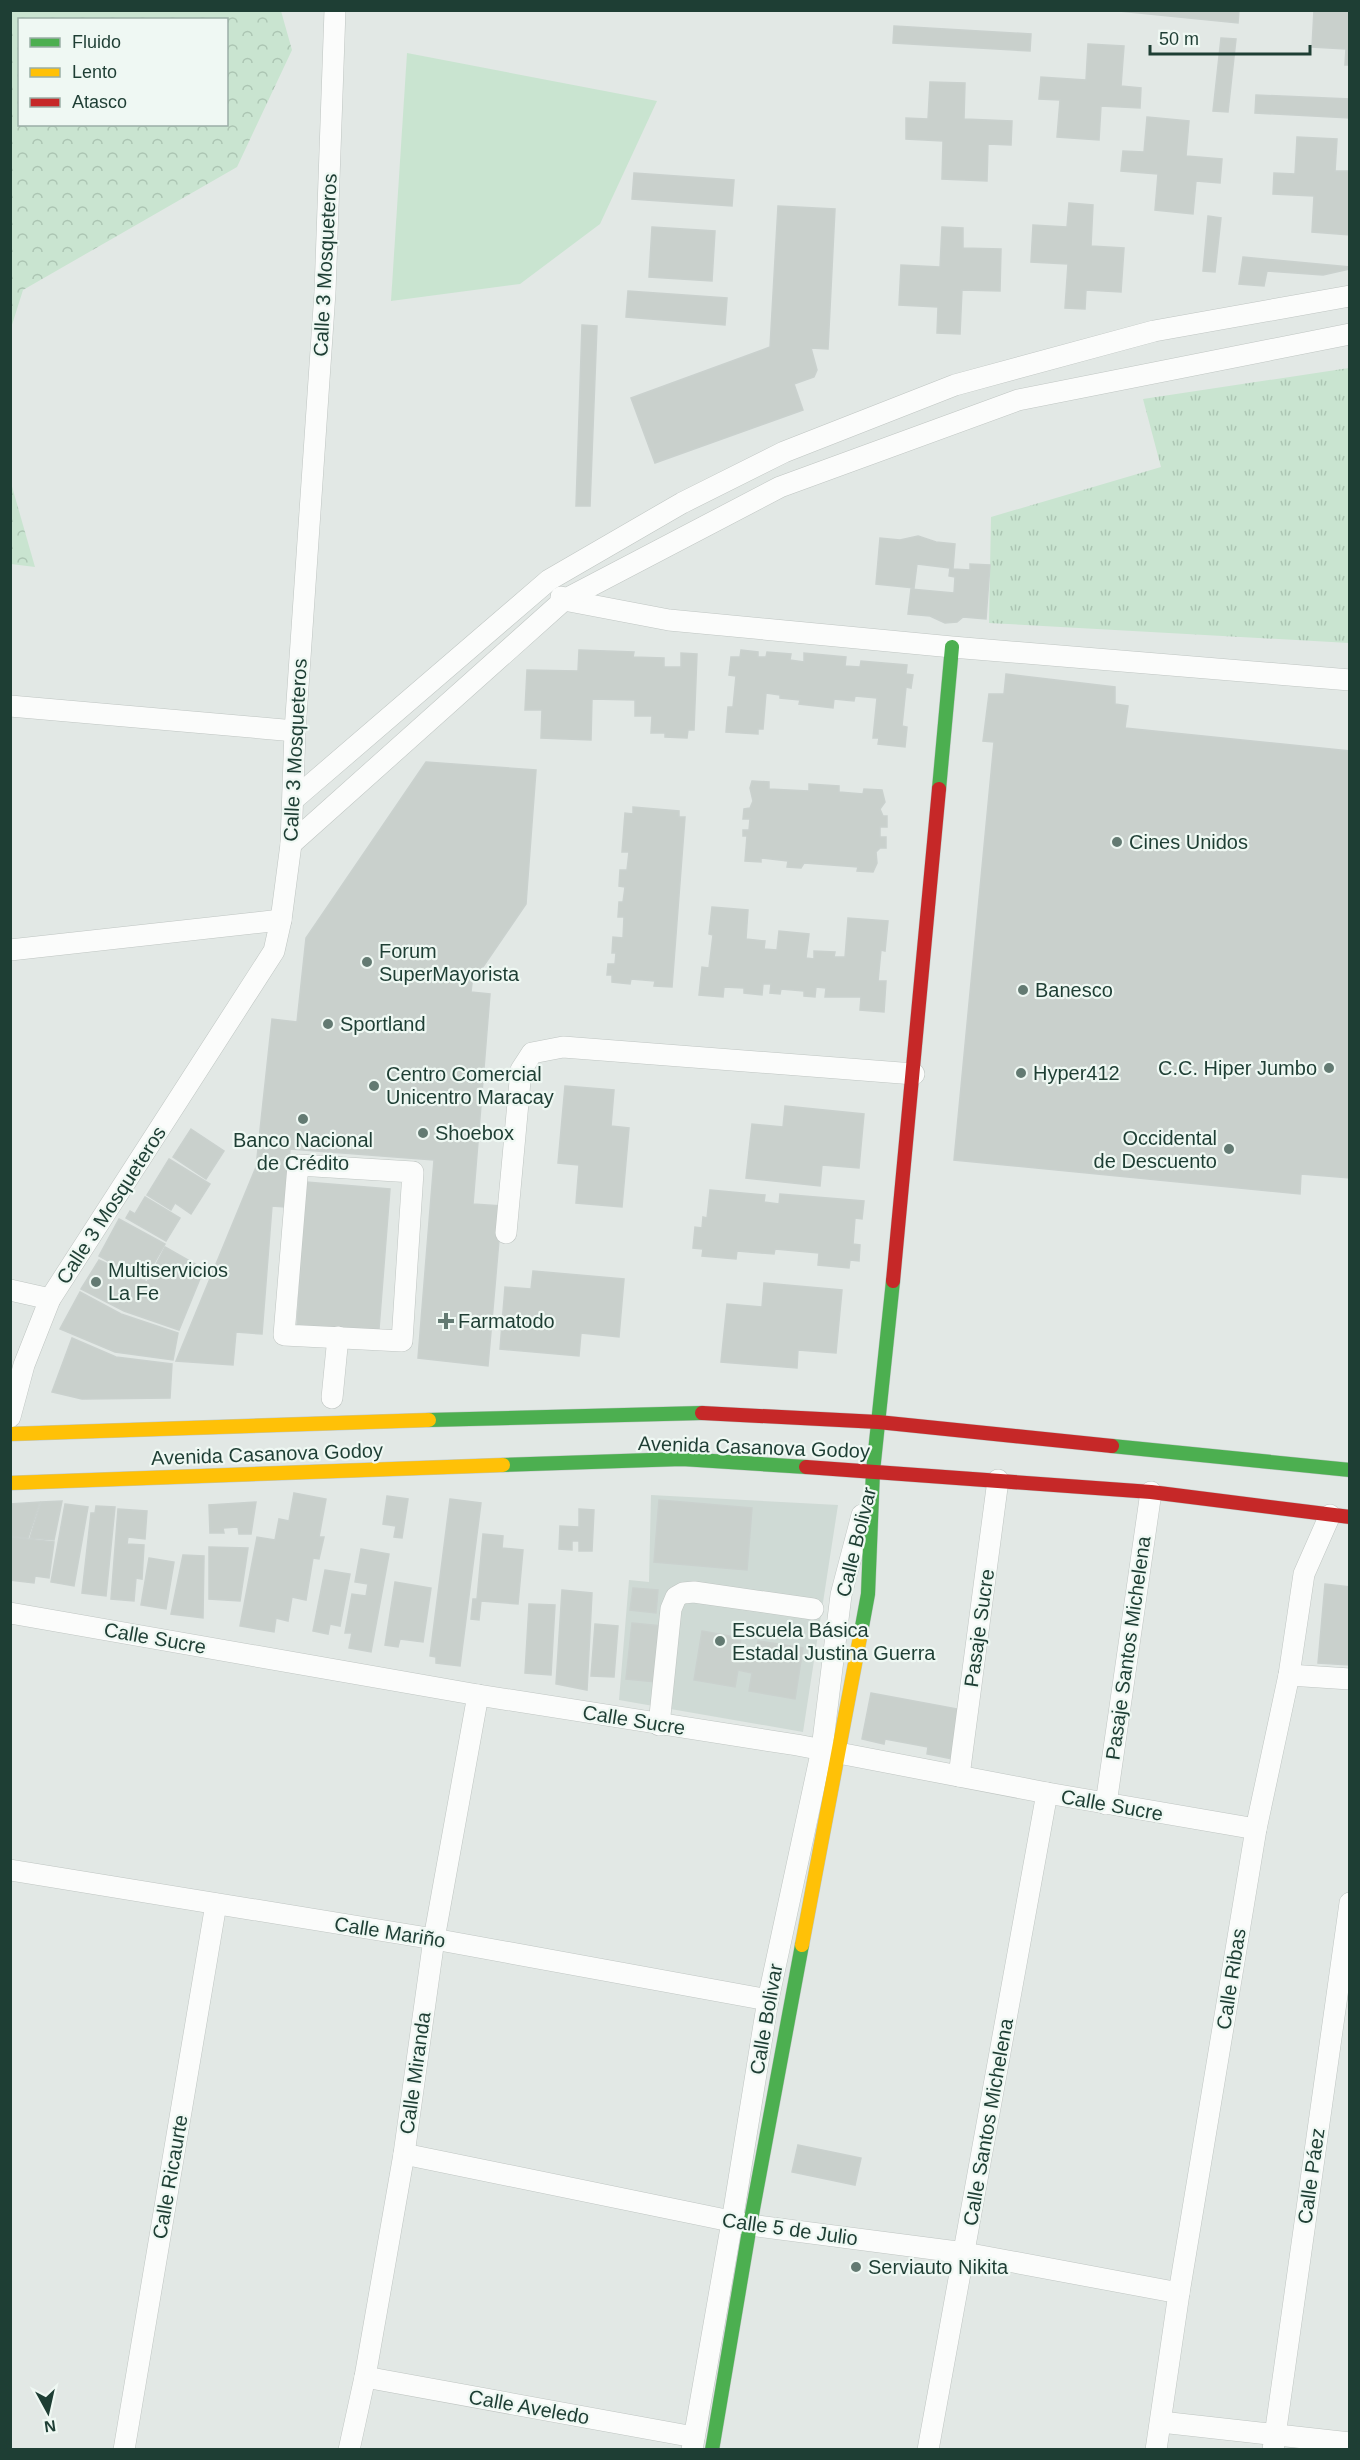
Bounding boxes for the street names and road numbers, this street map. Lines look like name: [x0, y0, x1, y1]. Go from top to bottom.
street label: Calle 3 Mosqueteros: [309, 173, 341, 357]
street label: Calle 3 Mosqueteros: [279, 658, 311, 842]
street label: Calle 3 Mosqueteros: [52, 1122, 170, 1288]
street label: Avenida Casanova Godoy: [638, 1432, 870, 1462]
street label: Avenida Casanova Godoy: [151, 1439, 383, 1469]
street label: Calle Bolivar: [832, 1485, 880, 1599]
street label: Pasaje Santos Michelena: [1101, 1534, 1155, 1761]
street label: Pasaje Sucre: [960, 1568, 998, 1688]
street label: Calle Sucre: [102, 1618, 208, 1658]
street label: Calle Sucre: [581, 1701, 687, 1739]
street label: Calle Sucre: [1059, 1785, 1165, 1825]
street label: Calle Mariño: [333, 1912, 447, 1952]
street label: Calle Ribas: [1212, 1927, 1250, 2031]
street label: Calle Bolivar: [745, 1961, 787, 2076]
street label: Calle Miranda: [396, 2010, 435, 2136]
street label: Calle Santos Michelena: [959, 2016, 1017, 2227]
street label: Calle Ricaurte: [148, 2113, 192, 2241]
street label: Calle Páez: [1293, 2127, 1329, 2225]
street label: Calle 5 de Julio: [721, 2209, 859, 2249]
street label: Calle Aveledo: [467, 2386, 591, 2428]

